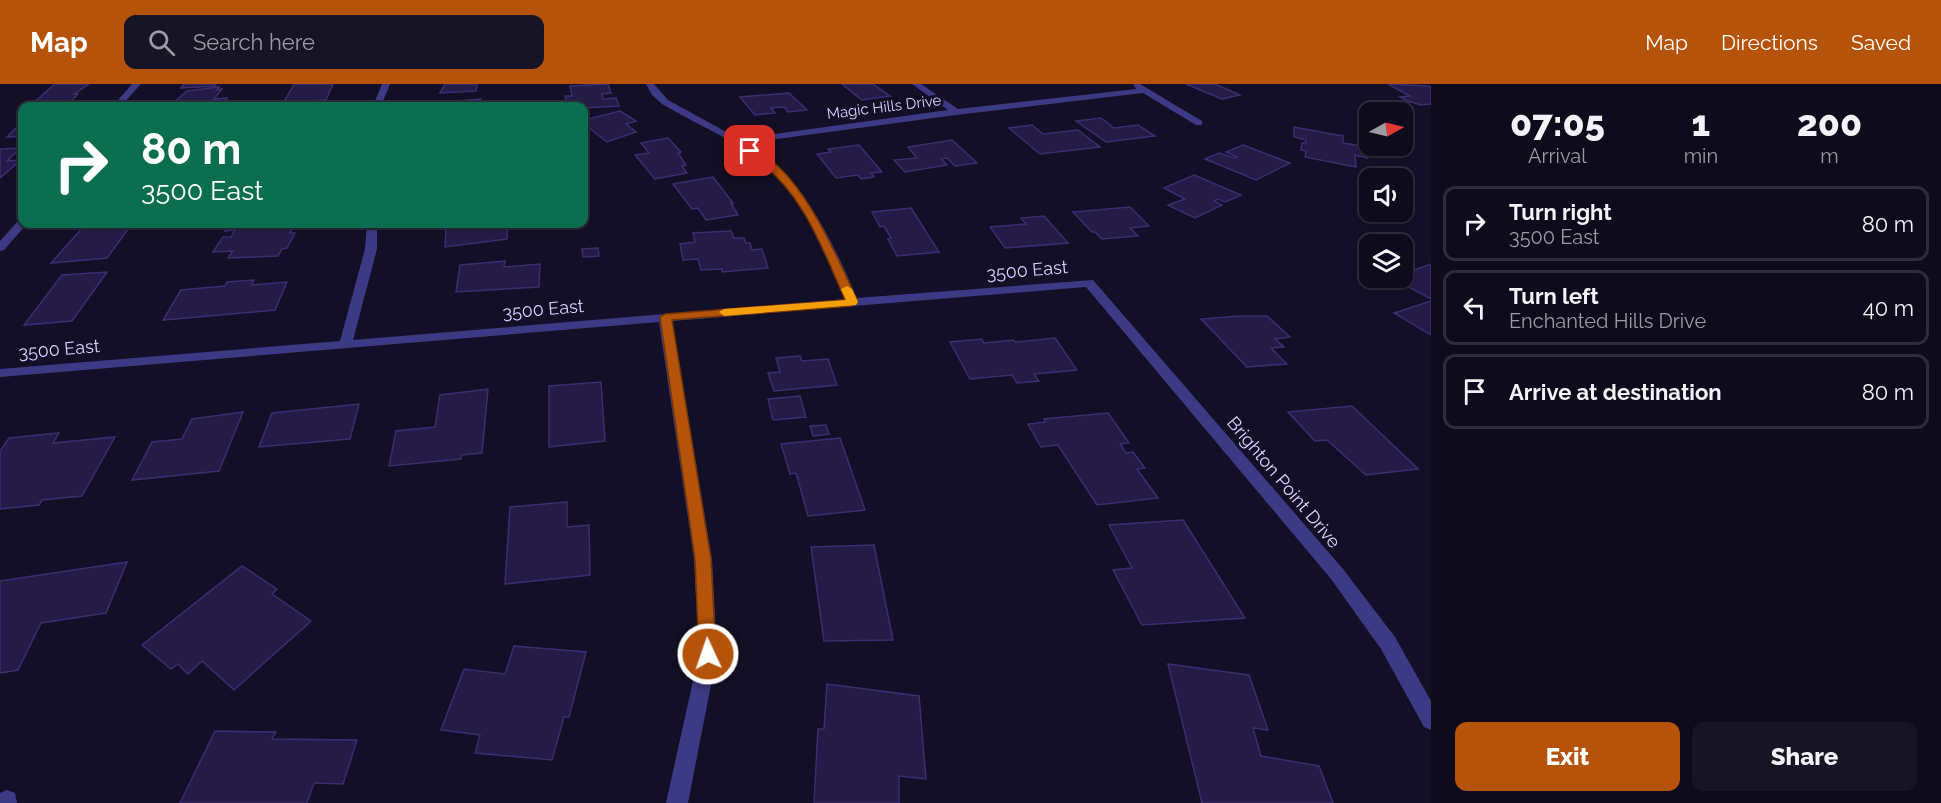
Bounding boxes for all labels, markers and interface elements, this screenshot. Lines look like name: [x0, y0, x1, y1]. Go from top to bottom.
search box: [124, 15, 544, 69]
text: Map: [30, 26, 88, 59]
icon: search: [145, 26, 178, 59]
text: Search here: [193, 29, 315, 55]
text: Map: [1645, 30, 1688, 55]
text: Directions: [1721, 30, 1818, 55]
text: Saved: [1851, 30, 1911, 55]
street label: Magic Hills Drive: [826, 91, 942, 123]
north arrow: [1359, 102, 1413, 156]
map controls: [1359, 102, 1413, 288]
text: 07:05: [1510, 102, 1605, 144]
text: 1: [1692, 102, 1710, 144]
text: 200: [1797, 102, 1862, 144]
text: 80 m: [141, 125, 241, 174]
pin: [724, 125, 775, 176]
icon: right: [42, 126, 120, 204]
icon: arrive: [733, 134, 766, 167]
text: Arrival: [1528, 144, 1587, 168]
text: min: [1684, 144, 1718, 168]
text: m: [1820, 144, 1839, 168]
button: sound: [1359, 168, 1413, 222]
text: 3500 East: [141, 175, 263, 206]
text: Turn right: [1509, 199, 1612, 225]
icon: right: [1458, 207, 1491, 240]
text: 80 m: [1862, 211, 1914, 237]
text: 3500 East: [1509, 225, 1600, 249]
button: layers: [1359, 234, 1413, 288]
street label: 3500 East: [985, 256, 1069, 284]
text: Turn left: [1509, 283, 1599, 309]
icon: left: [1458, 291, 1491, 324]
street label: 3500 East: [501, 295, 585, 323]
text: 40 m: [1863, 295, 1914, 321]
text: Enchanted Hills Drive: [1509, 309, 1706, 333]
street label: 3500 East: [17, 335, 101, 363]
icon: arrive: [1458, 375, 1491, 408]
text: Arrive at destination: [1509, 379, 1722, 405]
text: 80 m: [1862, 379, 1914, 405]
street label: Brighton Point Drive: [1223, 412, 1345, 552]
position arrow: [676, 622, 740, 686]
button: Exit: [1455, 722, 1680, 791]
button: Share: [1692, 722, 1917, 791]

